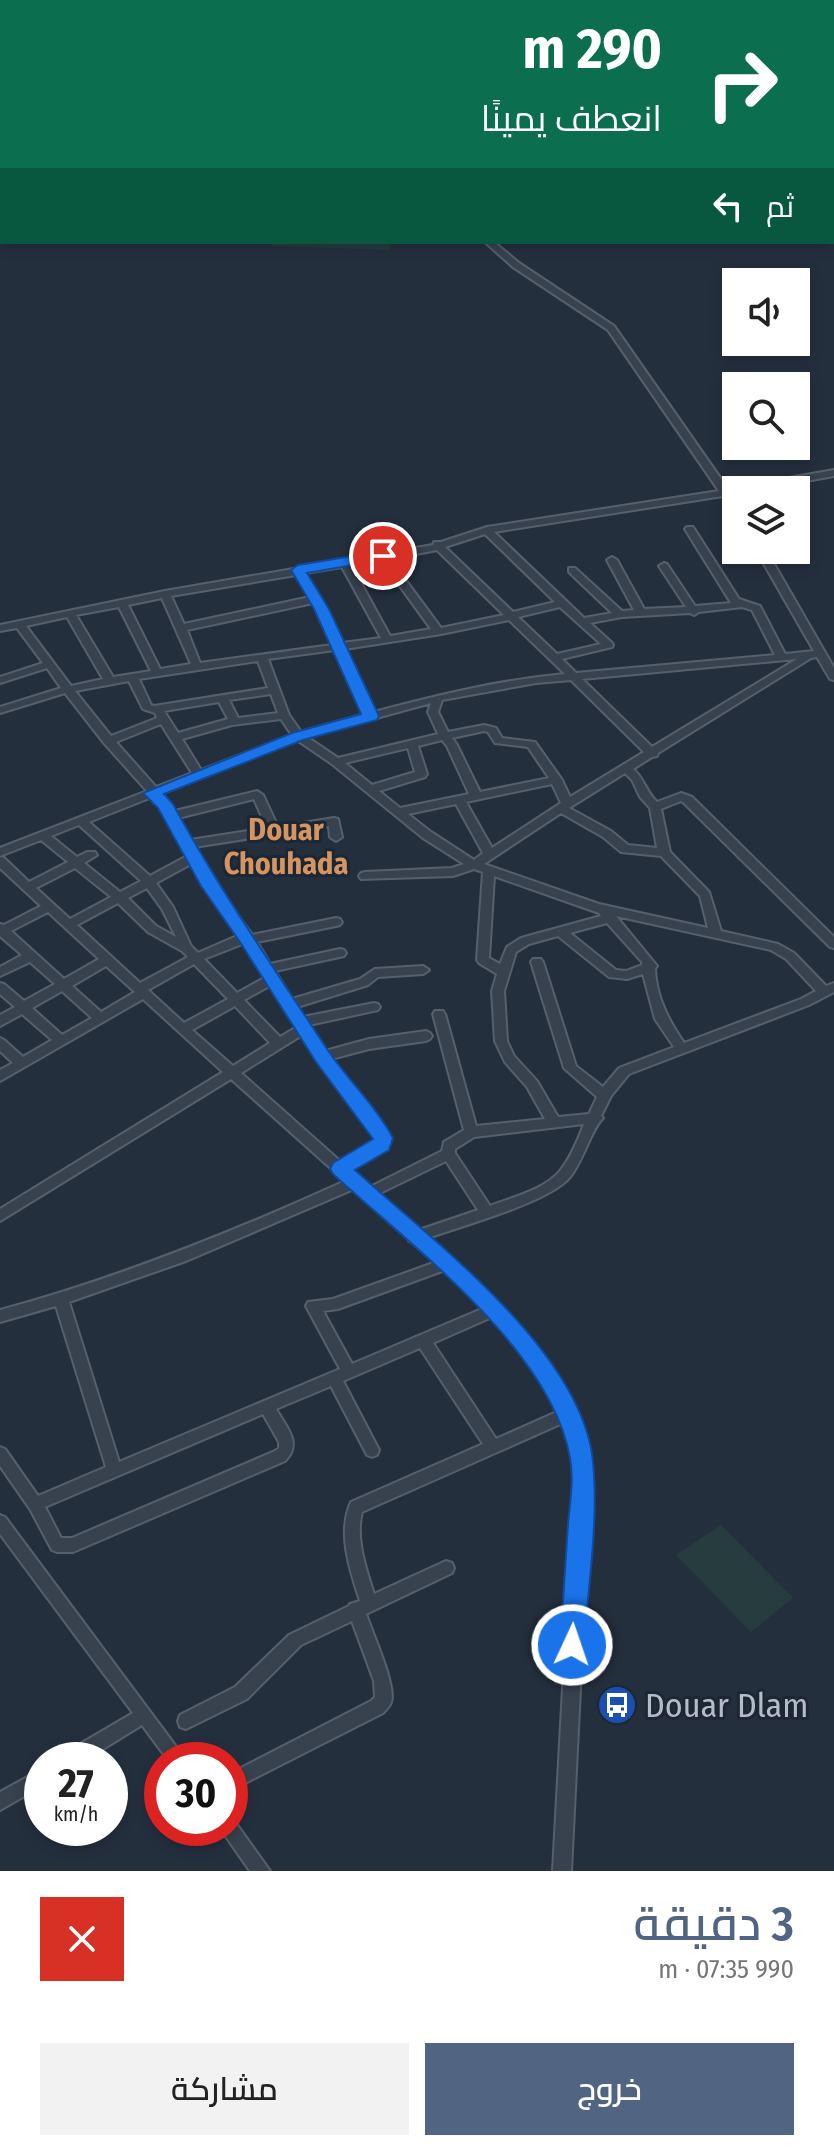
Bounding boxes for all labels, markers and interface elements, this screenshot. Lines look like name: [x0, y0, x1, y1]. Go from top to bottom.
text: 290 m: [522, 16, 662, 83]
icon: right: [690, 32, 794, 136]
text: انعطف يمينًا: [481, 97, 662, 141]
icon: left: [706, 184, 750, 228]
text: ثم: [766, 189, 794, 225]
map controls: [722, 268, 810, 564]
button: sound: [722, 268, 810, 356]
button: search: [722, 372, 810, 460]
button: layers: [722, 476, 810, 564]
pin: [349, 522, 417, 590]
icon: arrive: [361, 534, 405, 578]
district label: Douar Chouhada: [224, 812, 348, 882]
position arrow: [530, 1603, 614, 1687]
bus stop icon: Douar Dlam: [596, 1684, 638, 1726]
place label: Douar Dlam: [645, 1685, 808, 1726]
speed limit sign: 30: [144, 1742, 248, 1846]
text: 27: [58, 1760, 94, 1808]
text: km/h: [54, 1802, 98, 1826]
text: 3 دقيقة: [633, 1895, 794, 1953]
button: close: [40, 1897, 124, 1981]
text: 990 m · 07:35: [658, 1954, 794, 1985]
button: مشاركة: [40, 2043, 409, 2135]
button: خروج: [425, 2043, 794, 2135]

